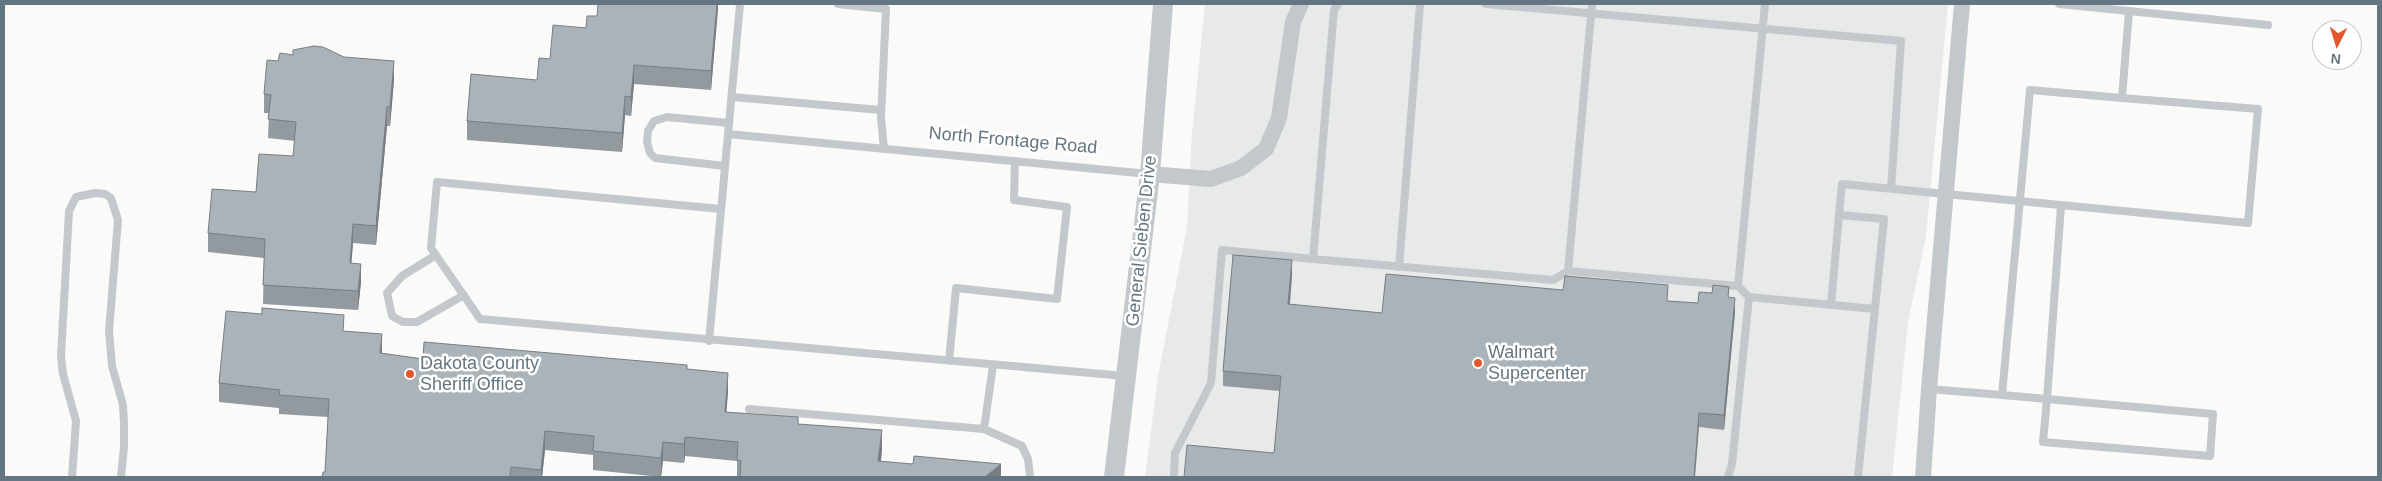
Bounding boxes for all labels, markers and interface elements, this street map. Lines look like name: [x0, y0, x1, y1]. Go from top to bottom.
north arrow: [2312, 20, 2362, 70]
text: N: [2330, 51, 2342, 67]
street label: North Frontage Road: [928, 123, 1098, 159]
street label: General Sieben Drive: [1122, 154, 1162, 328]
place label: Walmart Supercenter: [1488, 342, 1586, 384]
place label: Dakota County Sheriff Office: [420, 353, 539, 396]
marker: Walmart Supercenter: [1472, 357, 1484, 369]
marker: Dakota County Sheriff Office: [404, 368, 416, 380]

